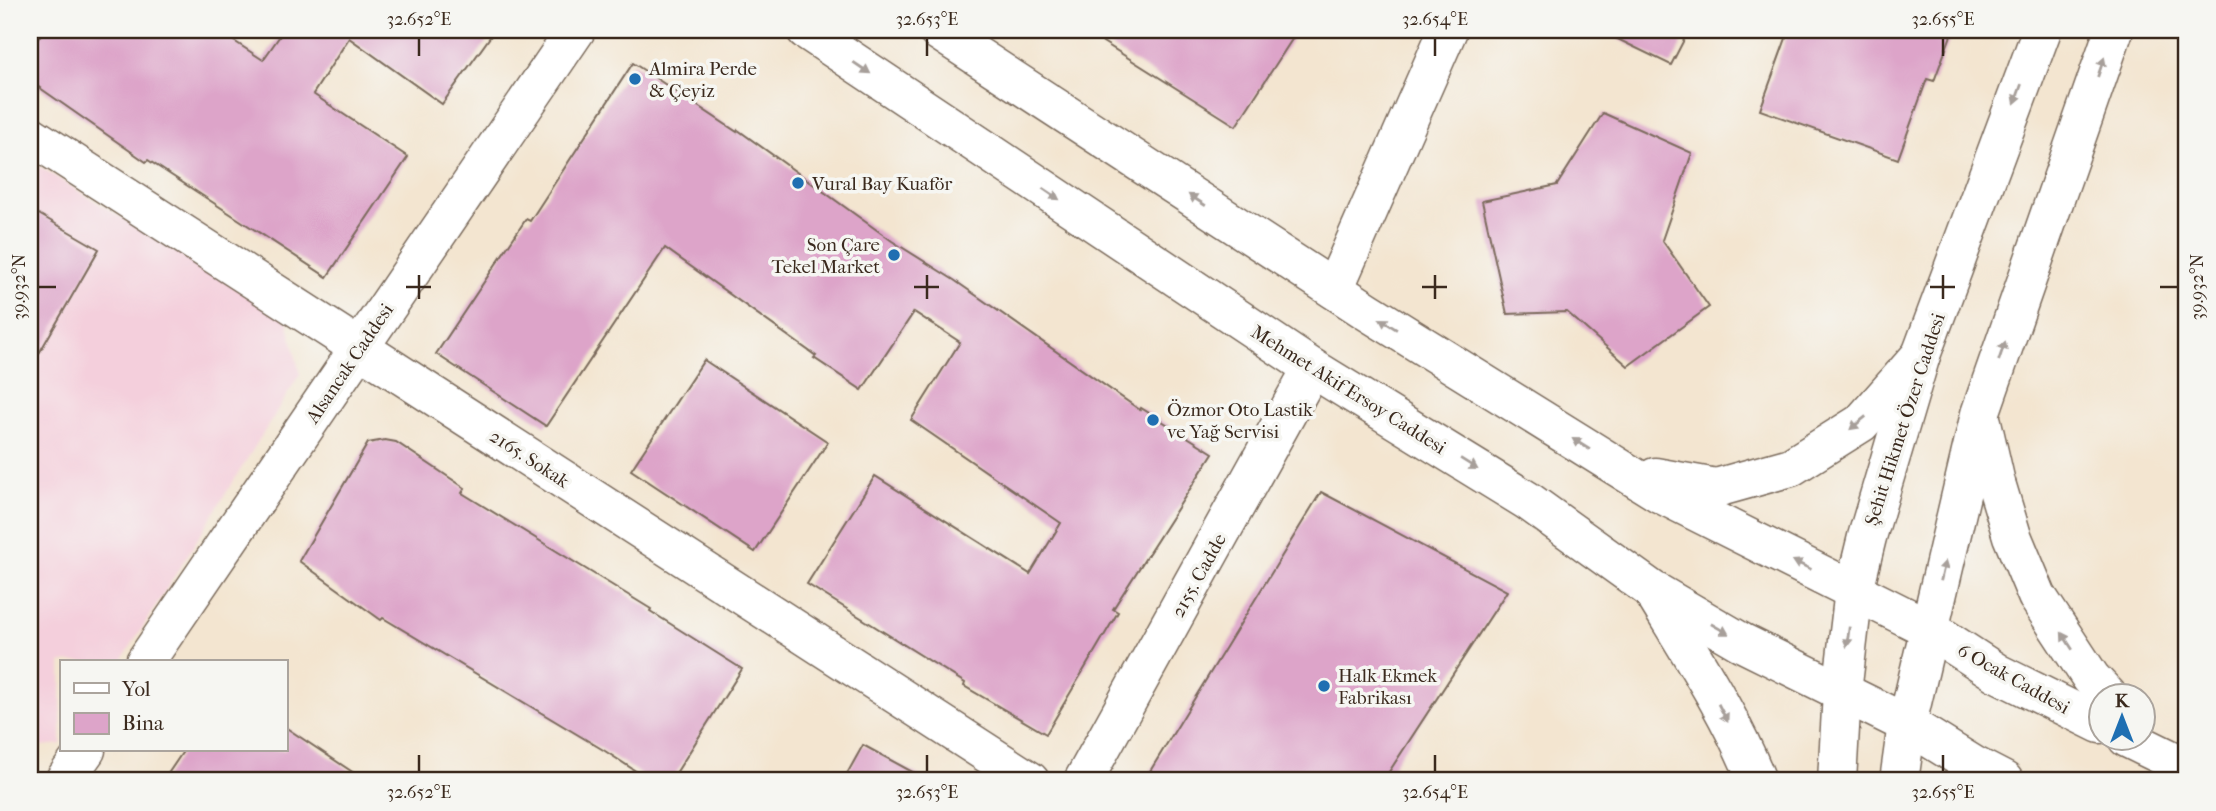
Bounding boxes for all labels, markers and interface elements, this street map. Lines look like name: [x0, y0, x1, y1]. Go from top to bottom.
text: 32.652°E: [387, 9, 451, 30]
text: 32.653°E: [896, 9, 958, 30]
text: 32.654°E: [1402, 9, 1468, 30]
text: 32.655°E: [1912, 9, 1974, 30]
one-way arrow: [2096, 57, 2107, 78]
place label: Almira Perde & Çeyiz: [648, 58, 757, 103]
one-way arrow: [853, 61, 872, 74]
marker: Almira Perde & Çeyiz: [627, 71, 643, 87]
one-way arrow: [2012, 83, 2023, 104]
place label: Vural Bay Kuaför: [811, 173, 953, 195]
marker: Vural Bay Kuaför: [790, 175, 806, 191]
one-way arrow: [1042, 187, 1061, 200]
one-way arrow: [1187, 193, 1207, 206]
place label: Son Çare Tekel Market: [772, 234, 880, 278]
marker: Son Çare Tekel Market: [886, 247, 902, 263]
text: 39.932°N: [9, 253, 30, 320]
text: 39.932°N: [2187, 253, 2208, 320]
street label: Alsancak Caddesi: [301, 299, 398, 428]
street label: Şehit Hikmet Özer Caddesi: [1860, 310, 1950, 528]
one-way arrow: [1378, 318, 1397, 330]
street label: Mehmet Akif Ersoy Caddesi: [1247, 321, 1450, 459]
one-way arrow: [1997, 341, 2008, 362]
place label: Özmor Oto Lastik ve Yağ Servisi: [1167, 399, 1313, 443]
marker: Özmor Oto Lastik ve Yağ Servisi: [1145, 412, 1161, 428]
one-way arrow: [1850, 415, 1867, 430]
street label: 2165. Sokak: [486, 425, 573, 493]
one-way arrow: [1571, 438, 1590, 451]
one-way arrow: [1459, 458, 1478, 471]
street label: 2155. Cadde: [1167, 530, 1231, 621]
one-way arrow: [1792, 559, 1812, 570]
one-way arrow: [1938, 560, 1949, 582]
one-way arrow: [1710, 623, 1730, 635]
one-way arrow: [1843, 626, 1854, 648]
one-way arrow: [2061, 632, 2074, 651]
street label: 6 Ocak Caddesi: [1954, 639, 2074, 719]
legend: [60, 660, 287, 752]
place label: Halk Ekmek Fabrikası: [1338, 665, 1437, 709]
text: Yol: [121, 677, 151, 701]
marker: Halk Ekmek Fabrikası: [1316, 678, 1332, 694]
north arrow: [2086, 682, 2156, 752]
text: K: [2115, 690, 2130, 712]
one-way arrow: [1717, 703, 1729, 723]
text: Bina: [122, 711, 164, 735]
text: 32.652°E: [387, 782, 451, 803]
text: 32.653°E: [896, 782, 958, 803]
text: 32.654°E: [1402, 782, 1468, 803]
text: 32.655°E: [1912, 782, 1974, 803]

